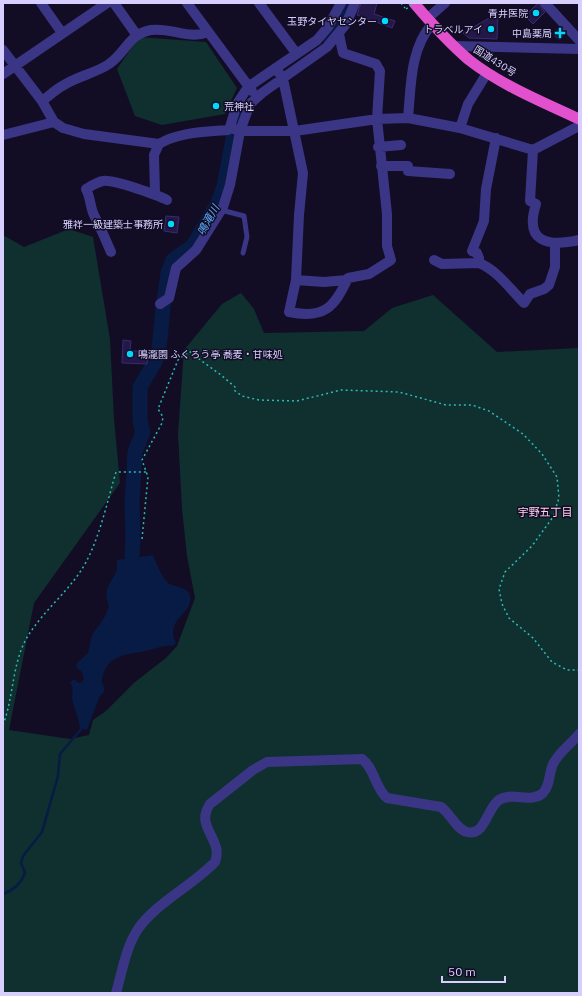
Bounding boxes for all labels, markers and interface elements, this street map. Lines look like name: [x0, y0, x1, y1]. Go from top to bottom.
place label: 青井医院: [488, 7, 528, 20]
marker: 青井医院: [531, 8, 541, 18]
place label: 玉野タイヤセンター: [287, 15, 377, 28]
marker: 玉野タイヤセンター: [380, 16, 390, 26]
place label: トラベルアイ: [424, 23, 483, 36]
marker: トラベルアイ: [486, 24, 496, 34]
place label: 中島薬局: [512, 27, 552, 40]
marker: 中島薬局: [555, 28, 565, 38]
street label: 国道430号: [471, 43, 519, 79]
place label: 荒神社: [224, 100, 254, 113]
marker: 荒神社: [211, 101, 221, 111]
water label: 鳴滝川: [194, 201, 223, 238]
place label: 雅祥一級建築士事務所: [63, 218, 163, 231]
marker: 雅祥一級建築士事務所: [166, 219, 176, 229]
place label: 鳴瀧園 ふくろう亭 蕎麦・甘味処: [138, 348, 283, 361]
marker: 鳴瀧園 ふくろう亭 蕎麦・甘味処: [125, 349, 135, 359]
district label: 宇野五丁目: [518, 505, 573, 519]
scale bar: [442, 958, 505, 984]
text: 50 m: [448, 964, 476, 979]

